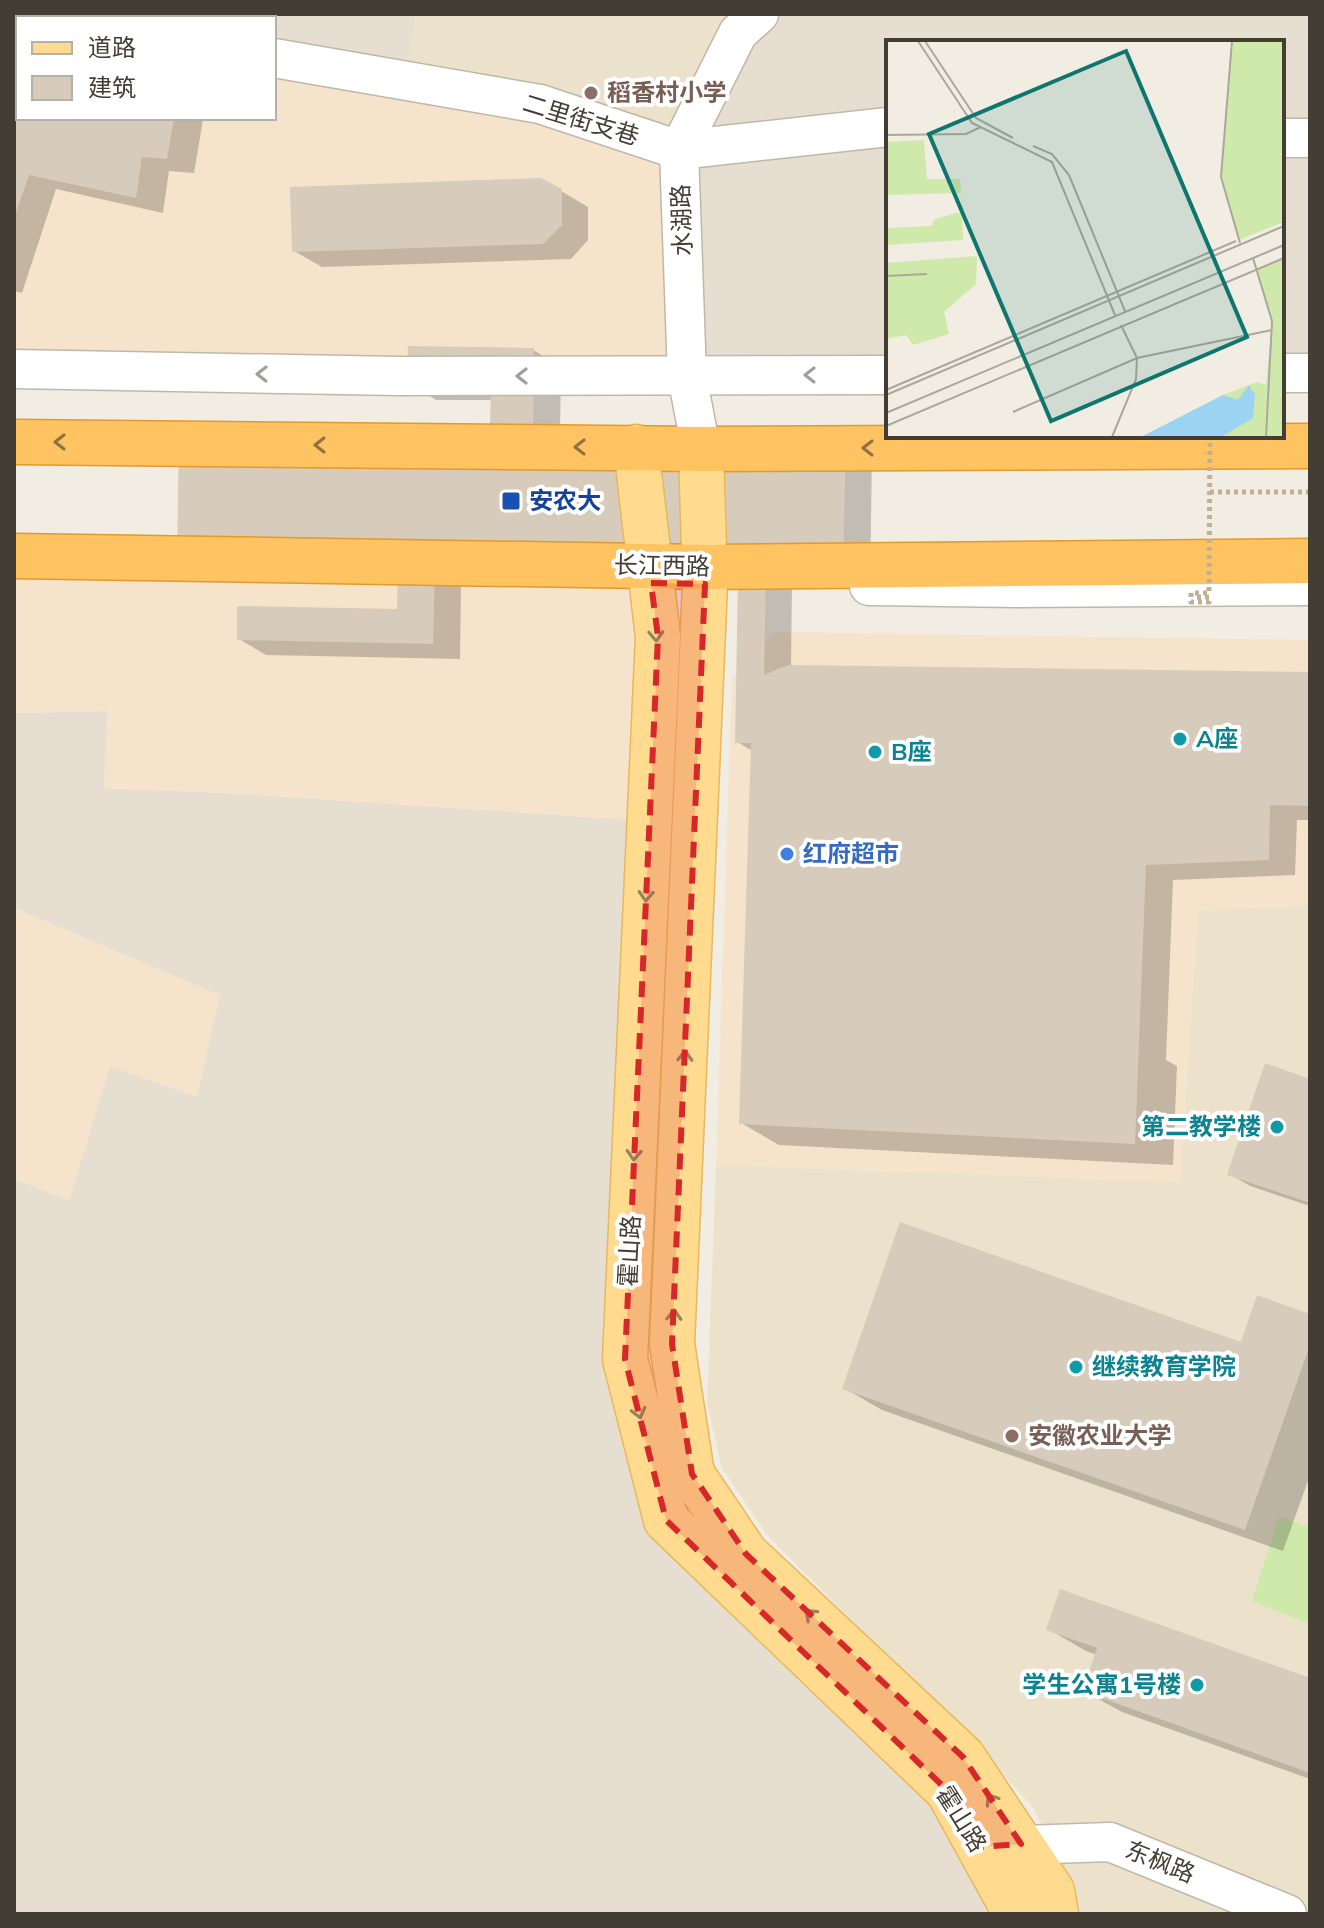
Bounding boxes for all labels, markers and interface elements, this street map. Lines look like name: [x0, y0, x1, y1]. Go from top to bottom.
legend: [16, 16, 276, 120]
text: 道路: [88, 32, 136, 62]
inset map: [886, 40, 1284, 438]
text: 建筑: [88, 72, 136, 102]
place label: 稻香村小学: [607, 77, 727, 107]
marker: 稻香村小学: [582, 84, 600, 102]
street label: 二里街支巷: [520, 87, 643, 151]
street label: 水湖路: [665, 184, 697, 257]
one-way arrow: [255, 365, 268, 382]
one-way arrow: [803, 366, 816, 384]
one-way arrow: [515, 367, 528, 385]
one-way arrow: [53, 434, 66, 451]
one-way arrow: [313, 436, 326, 453]
one-way arrow: [573, 438, 586, 456]
one-way arrow: [861, 439, 874, 457]
place label: 安农大: [529, 485, 601, 515]
marker: 安农大: [500, 490, 522, 512]
street label: 长江西路: [614, 549, 710, 581]
one-way arrow: [648, 630, 665, 643]
place label: A座: [1196, 723, 1238, 753]
marker: A座: [1171, 730, 1189, 748]
place label: B座: [891, 736, 932, 766]
marker: B座: [866, 743, 884, 761]
place label: 红府超市: [803, 838, 899, 868]
marker: 红府超市: [778, 845, 796, 863]
one-way arrow: [638, 890, 655, 903]
one-way arrow: [676, 1049, 693, 1062]
place label: 第二教学楼: [1141, 1111, 1261, 1141]
marker: 第二教学楼: [1268, 1118, 1286, 1136]
one-way arrow: [626, 1149, 643, 1162]
street label: 霍山路: [612, 1214, 646, 1288]
one-way arrow: [665, 1308, 682, 1321]
place label: 继续教育学院: [1092, 1351, 1236, 1381]
marker: 继续教育学院: [1067, 1358, 1085, 1376]
one-way arrow: [630, 1406, 647, 1420]
place label: 安徽农业大学: [1028, 1420, 1172, 1450]
marker: 安徽农业大学: [1003, 1427, 1021, 1445]
one-way arrow: [805, 1608, 819, 1623]
place label: 学生公寓1号楼: [1023, 1669, 1181, 1699]
marker: 学生公寓1号楼: [1188, 1676, 1206, 1694]
street label: 霍山路: [930, 1780, 994, 1857]
one-way arrow: [986, 1793, 1001, 1807]
street label: 东枫路: [1121, 1834, 1199, 1888]

